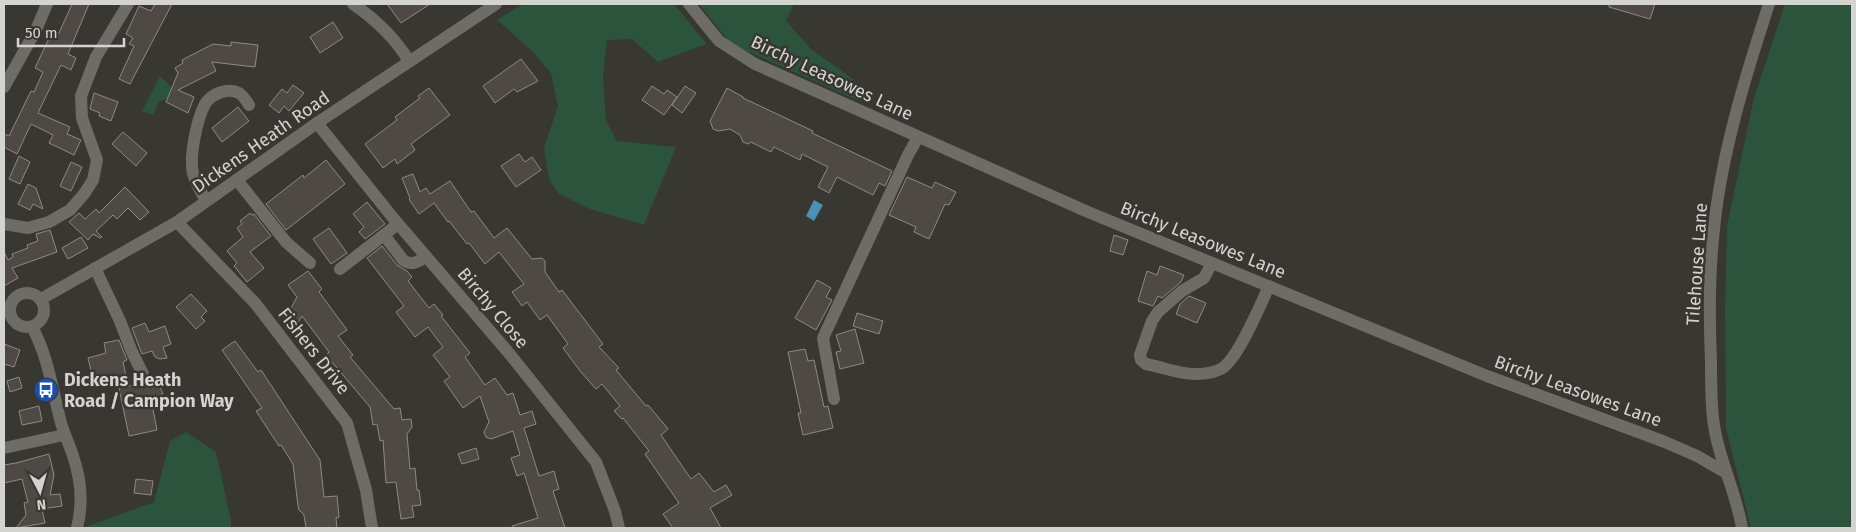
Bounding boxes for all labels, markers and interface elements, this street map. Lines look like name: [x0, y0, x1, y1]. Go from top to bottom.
scale bar: [18, 15, 124, 47]
text: 50 m: [25, 24, 58, 42]
street label: Birchy Leasowes Lane: [747, 31, 917, 125]
street label: Dickens Heath Road: [188, 86, 334, 198]
street label: Birchy Leasowes Lane: [1117, 197, 1289, 283]
street label: Tilehouse Lane: [1682, 202, 1712, 326]
street label: Birchy Close: [453, 263, 533, 353]
street label: Fishers Drive: [273, 303, 355, 399]
street label: Birchy Leasowes Lane: [1491, 350, 1665, 432]
place label: Dickens Heath Road / Campion Way: [64, 369, 234, 412]
bus stop icon: Dickens Heath Road / Campion Way: [33, 377, 59, 403]
north arrow: [15, 467, 65, 517]
text: N: [36, 495, 47, 513]

